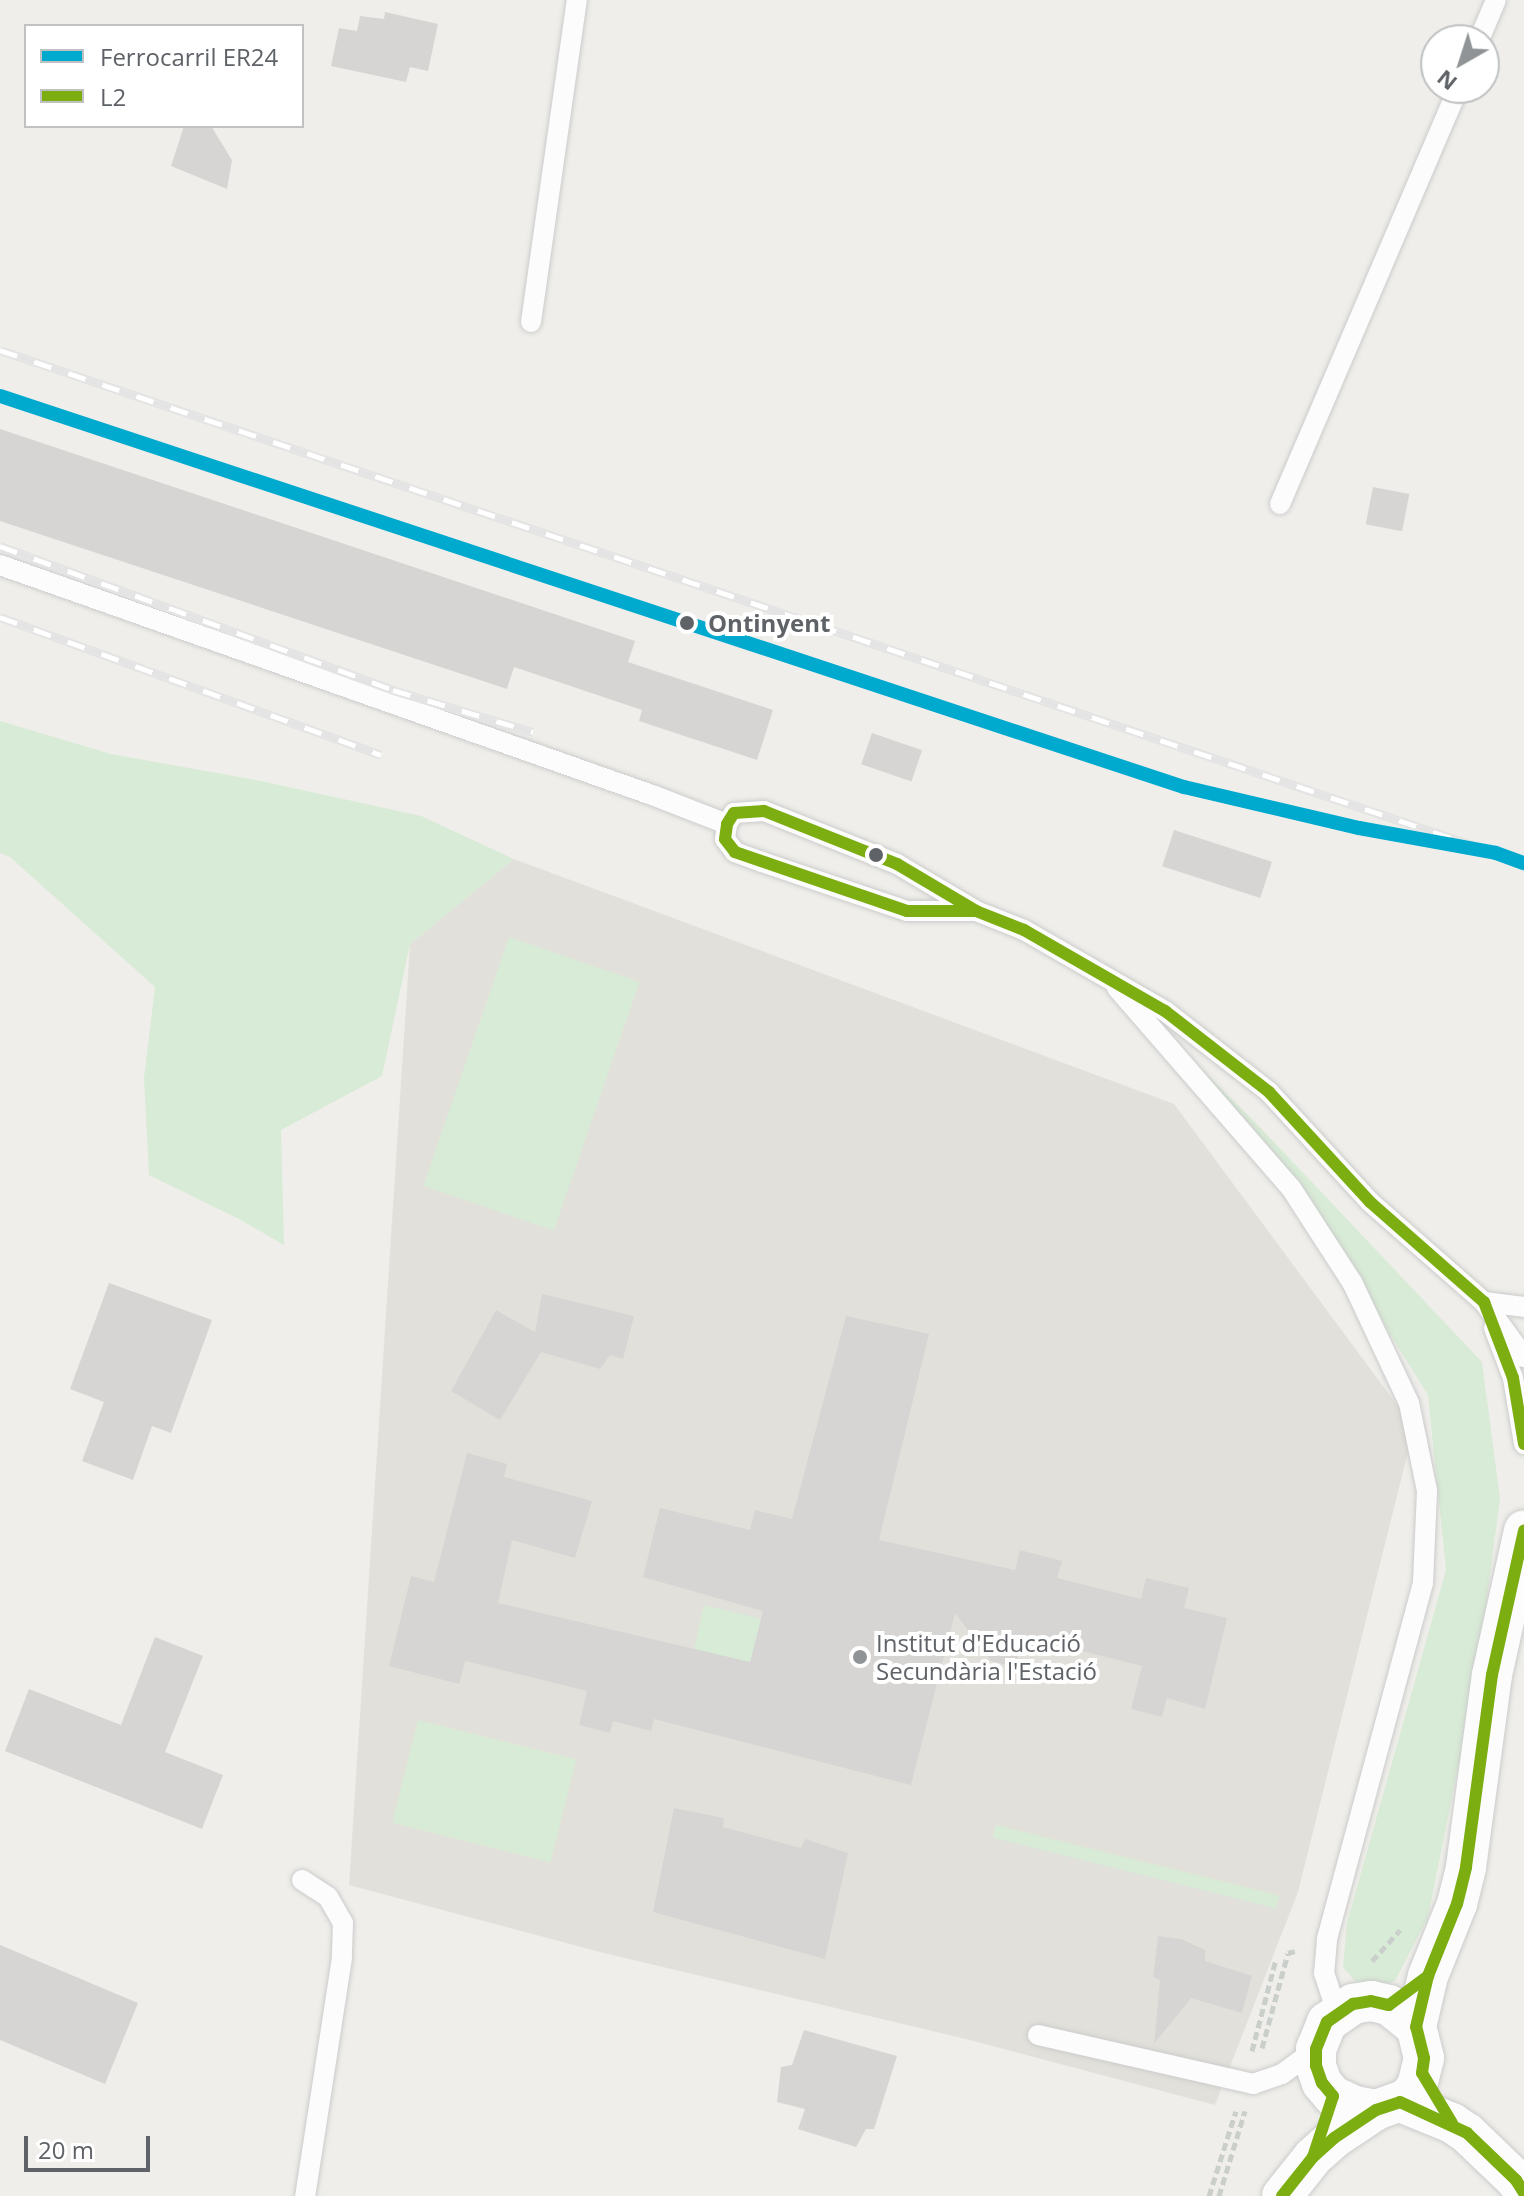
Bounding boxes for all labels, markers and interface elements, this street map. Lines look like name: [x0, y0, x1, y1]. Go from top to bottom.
legend: [24, 24, 304, 128]
north arrow: [1420, 24, 1500, 104]
text: Ferrocarril ER24: [100, 40, 278, 73]
text: N: [1430, 64, 1463, 98]
text: L2: [100, 80, 126, 113]
marker: Ontinyent: [673, 609, 701, 637]
place label: Ontinyent: [708, 609, 830, 637]
unlabelled marker: [868, 847, 884, 863]
place label: Institut d'Educació Secundària l'Estació: [876, 1629, 1097, 1685]
marker: Institut d'Educació Secundària l'Estació: [851, 1648, 869, 1666]
scale bar: [28, 2120, 154, 2170]
text: 20 m: [38, 2133, 94, 2166]

